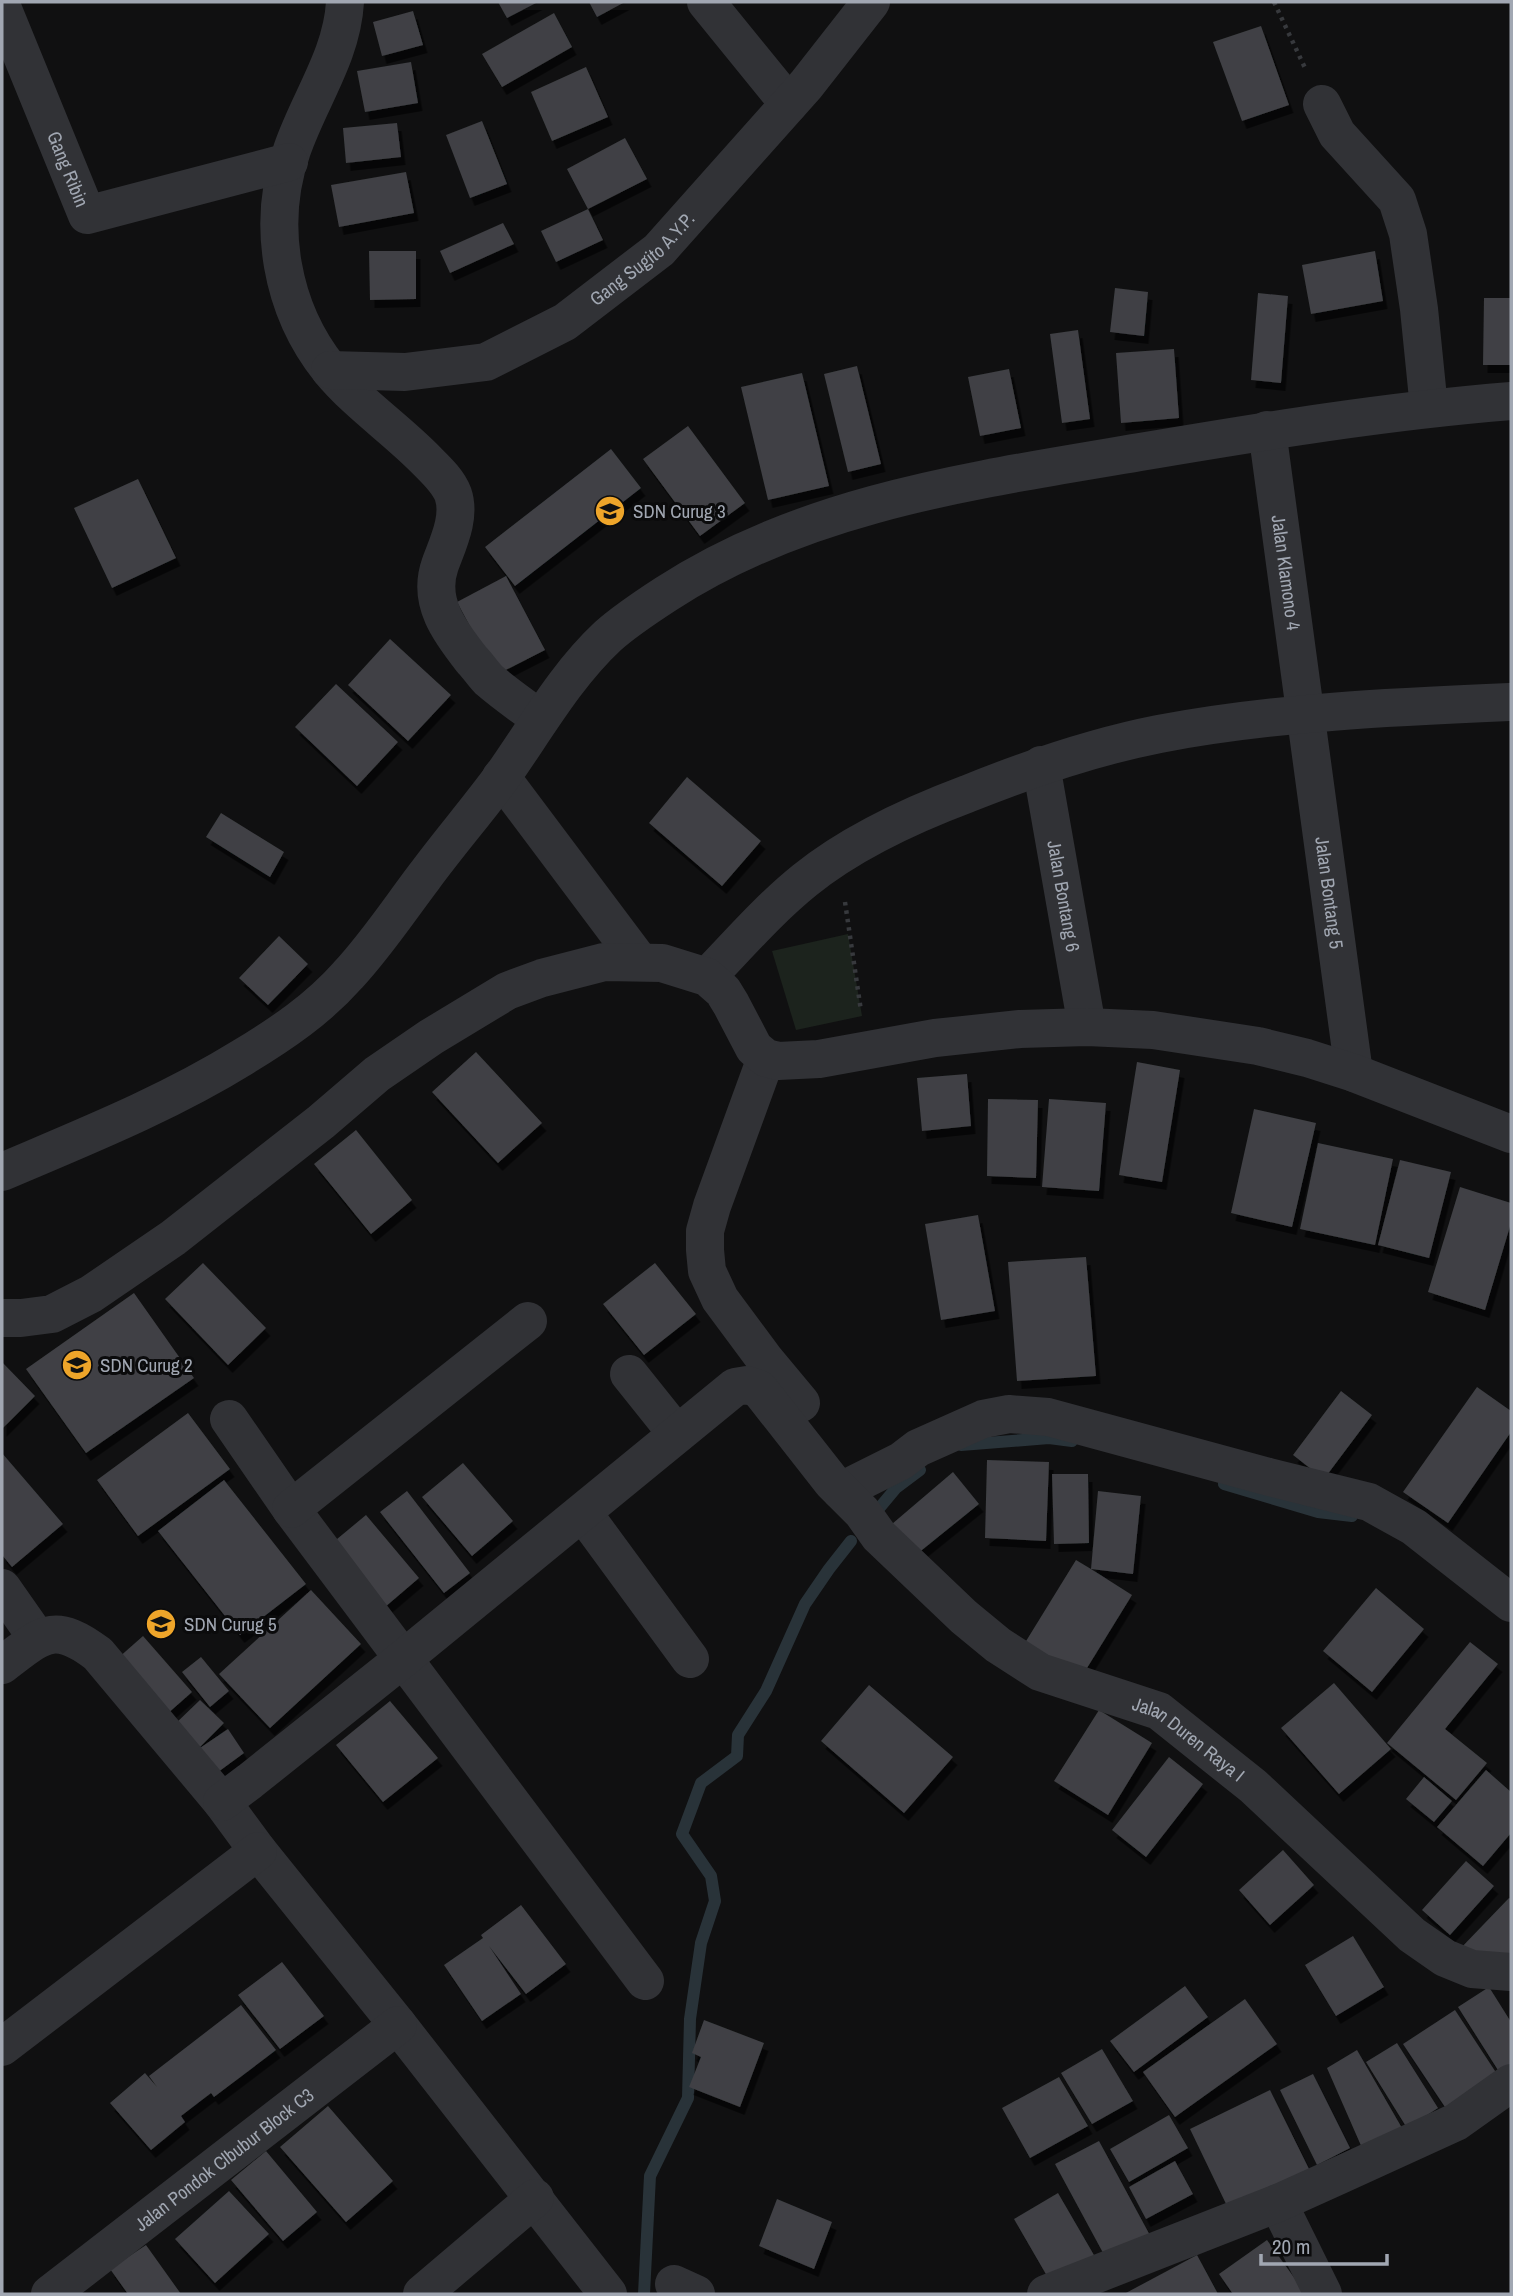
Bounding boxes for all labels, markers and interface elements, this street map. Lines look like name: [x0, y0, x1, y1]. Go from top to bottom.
street label: Gang Ribin: [41, 127, 95, 211]
street label: Gang Sugito A.Y.P.: [584, 206, 700, 312]
school or university icon: SDN Curug 3: [593, 494, 627, 528]
place label: SDN Curug 3: [633, 498, 726, 524]
street label: Jalan Klamono 4: [1266, 513, 1307, 632]
street label: Jalan Bontang 5: [1309, 835, 1350, 951]
street label: Jalan Bontang 6: [1041, 838, 1087, 954]
school or university icon: SDN Curug 2: [60, 1348, 94, 1382]
place label: SDN Curug 2: [100, 1352, 193, 1378]
school or university icon: SDN Curug 5: [144, 1607, 178, 1641]
place label: SDN Curug 5: [184, 1611, 277, 1637]
street label: Jalan Duren Raya I: [1129, 1690, 1250, 1788]
street label: Jalan Pondok Clbubur Block C3: [129, 2082, 319, 2237]
scale bar: [1261, 2222, 1387, 2266]
text: 20 m: [1272, 2232, 1310, 2261]

